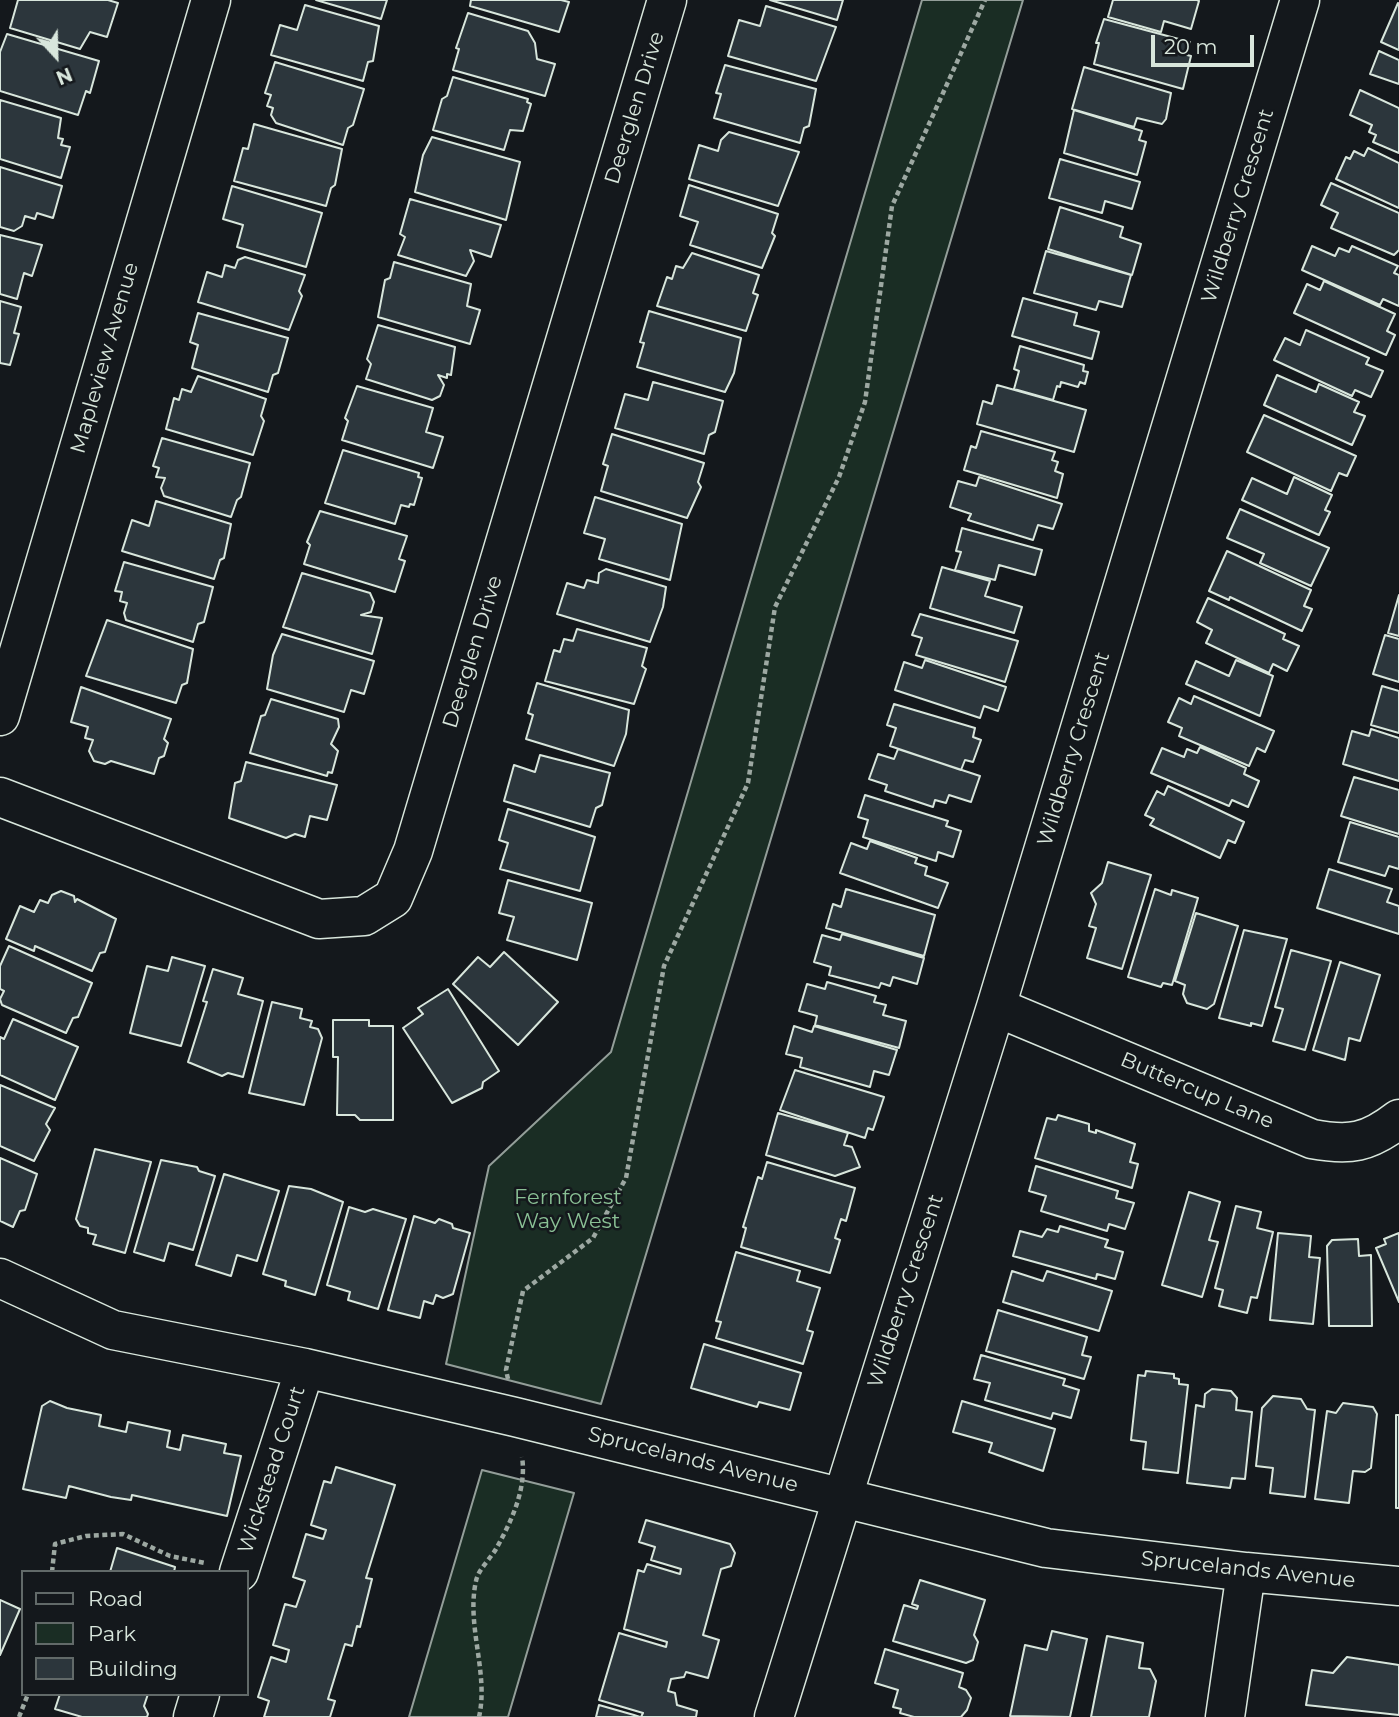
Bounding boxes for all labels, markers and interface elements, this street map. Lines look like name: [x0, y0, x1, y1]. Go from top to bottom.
north arrow: [21, 21, 91, 91]
scale bar: [1154, 21, 1257, 65]
street label: Deerglen Drive: [600, 29, 670, 187]
text: 20 m: [1164, 34, 1218, 59]
text: N: [53, 62, 75, 89]
street label: Wildberry Crescent: [1196, 106, 1280, 306]
street label: Mapleview Avenue: [66, 260, 144, 456]
street label: Deerglen Drive: [438, 573, 508, 731]
street label: Wildberry Crescent: [1032, 649, 1116, 849]
street label: Buttercup Lane: [1116, 1047, 1278, 1135]
park label: Fernforest Way West: [514, 1185, 622, 1235]
street label: Wildberry Crescent: [863, 1191, 949, 1391]
street label: Wickstead Court: [233, 1383, 311, 1557]
street label: Sprucelands Avenue: [585, 1422, 801, 1498]
street label: Sprucelands Avenue: [1140, 1546, 1356, 1594]
legend: [21, 1570, 248, 1696]
text: Road: [88, 1586, 143, 1611]
text: Park: [88, 1621, 136, 1646]
text: Building: [88, 1656, 178, 1681]

